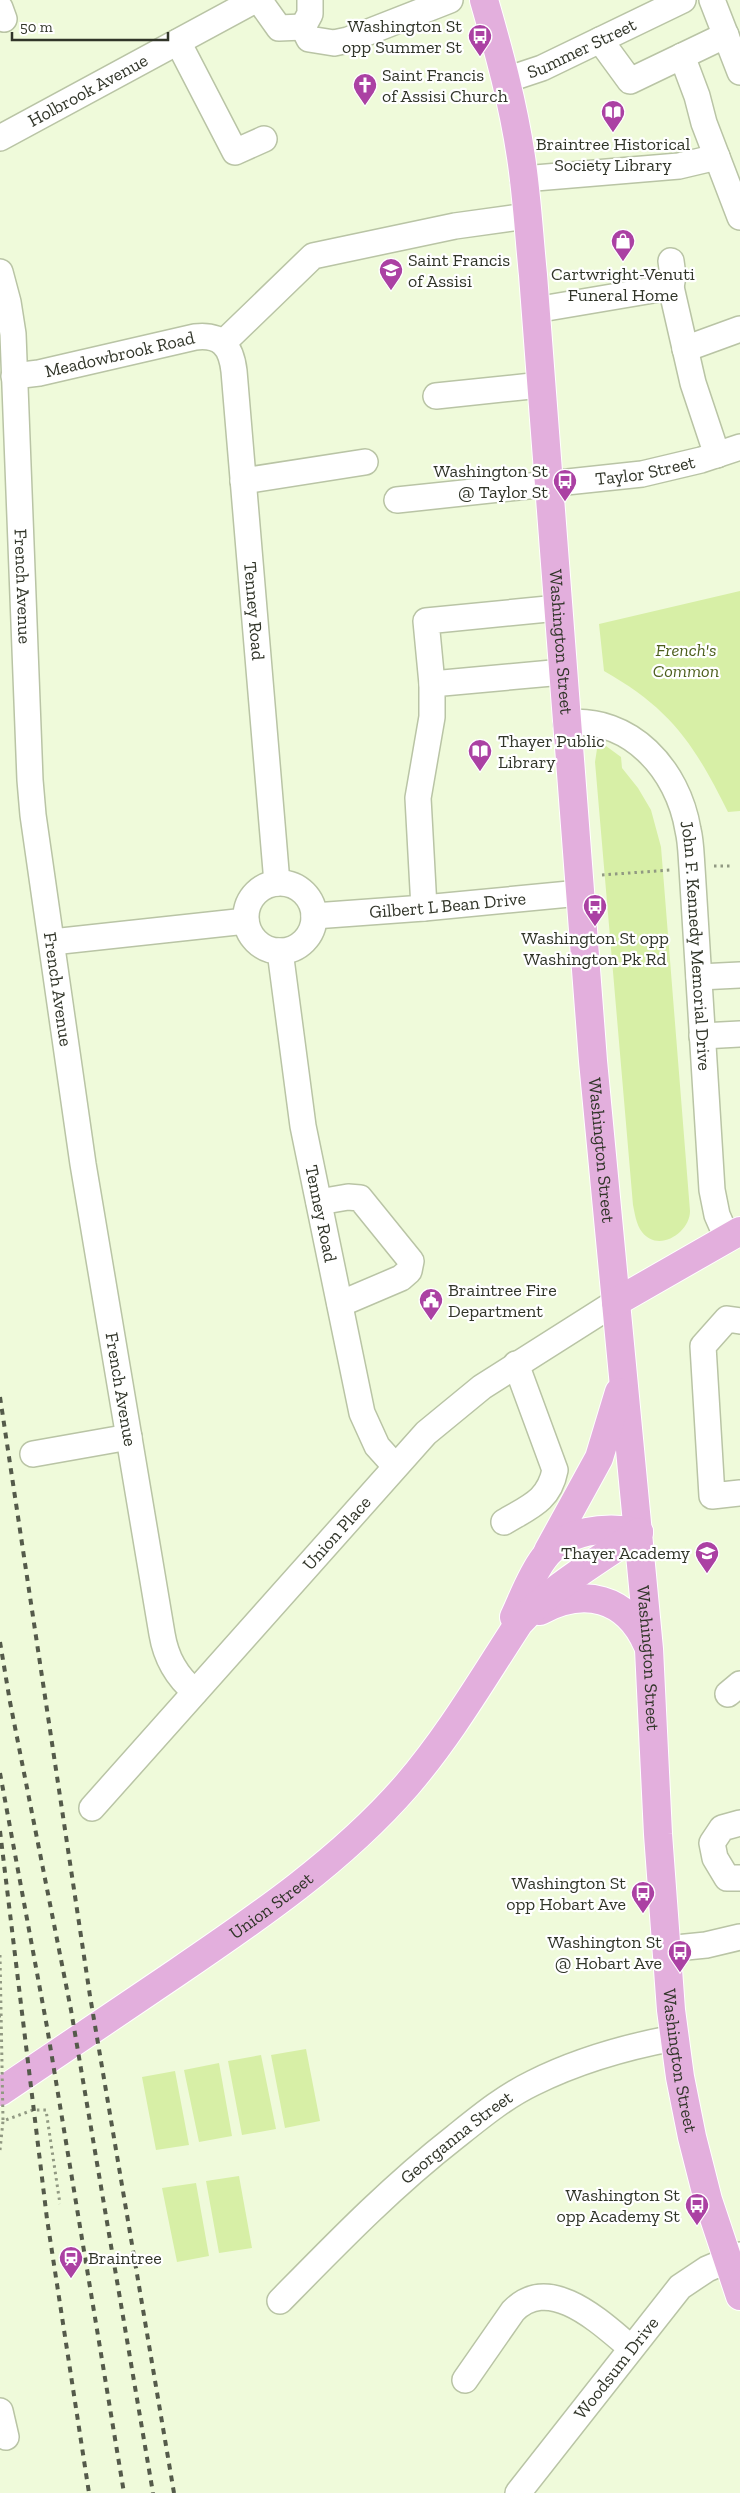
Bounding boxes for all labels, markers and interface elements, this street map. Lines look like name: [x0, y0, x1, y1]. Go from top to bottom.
scale bar: [12, 10, 169, 42]
street label: Summer Street: [524, 13, 640, 83]
place label: Washington St opp Summer St: [342, 15, 462, 58]
text: 50 m: [20, 18, 53, 36]
bus stop icon: Washington St opp Summer St: [467, 23, 493, 57]
street label: Holbrook Avenue: [24, 49, 152, 132]
place label: Saint Francis of Assisi Church: [382, 64, 508, 107]
church icon: Saint Francis of Assisi Church: [352, 72, 378, 106]
library icon: Braintree Historical Society Library: [600, 99, 626, 133]
place label: Braintree Historical Society Library: [536, 133, 690, 176]
shop icon: Cartwright-Venuti Funeral Home: [610, 228, 636, 262]
place label: Saint Francis of Assisi: [408, 249, 510, 292]
school or university icon: Saint Francis of Assisi: [378, 257, 404, 291]
place label: Cartwright-Venuti Funeral Home: [551, 263, 695, 306]
street label: Meadowbrook Road: [43, 326, 197, 382]
street label: Taylor Street: [594, 451, 697, 490]
place label: Washington St @ Taylor St: [434, 460, 548, 503]
bus stop icon: Washington St @ Taylor St: [552, 468, 578, 502]
street label: French Avenue: [9, 528, 36, 644]
street label: Tenney Road: [239, 561, 269, 661]
street label: Washington Street: [544, 568, 578, 716]
park label: French's Common: [653, 639, 719, 682]
place label: Thayer Public Library: [498, 730, 605, 773]
library icon: Thayer Public Library: [467, 738, 493, 772]
street label: John F. Kennedy Memorial Drive: [675, 818, 716, 1071]
street label: Gilbert L Bean Drive: [369, 887, 527, 923]
bus stop icon: Washington St opp Washington Pk Rd: [582, 893, 608, 927]
place label: Washington St opp Washington Pk Rd: [521, 927, 669, 970]
street label: French Avenue: [39, 931, 77, 1048]
street label: Washington Street: [584, 1077, 619, 1224]
street label: Tenney Road: [300, 1163, 342, 1264]
place label: Braintree Fire Department: [448, 1279, 557, 1322]
public building icon: Braintree Fire Department: [418, 1287, 444, 1321]
street label: French Avenue: [100, 1331, 141, 1448]
street label: Union Place: [298, 1491, 376, 1575]
school or university icon: Thayer Academy: [694, 1540, 720, 1574]
place label: Thayer Academy: [561, 1542, 691, 1564]
street label: Washington Street: [632, 1584, 664, 1732]
street label: Union Street: [225, 1867, 318, 1944]
place label: Washington St opp Hobart Ave: [506, 1872, 626, 1915]
bus stop icon: Washington St opp Hobart Ave: [630, 1880, 656, 1914]
place label: Washington St @ Hobart Ave: [548, 1931, 662, 1974]
bus stop icon: Washington St @ Hobart Ave: [667, 1939, 693, 1973]
street label: Washington Street: [658, 1988, 702, 2135]
street label: Georganna Street: [396, 2086, 517, 2189]
place label: Washington St opp Academy St: [556, 2184, 680, 2227]
bus stop icon: Washington St opp Academy St: [684, 2192, 710, 2226]
station icon: Braintree: [58, 2245, 84, 2279]
place label: Braintree: [88, 2247, 162, 2269]
street label: Woodsum Drive: [569, 2312, 663, 2424]

